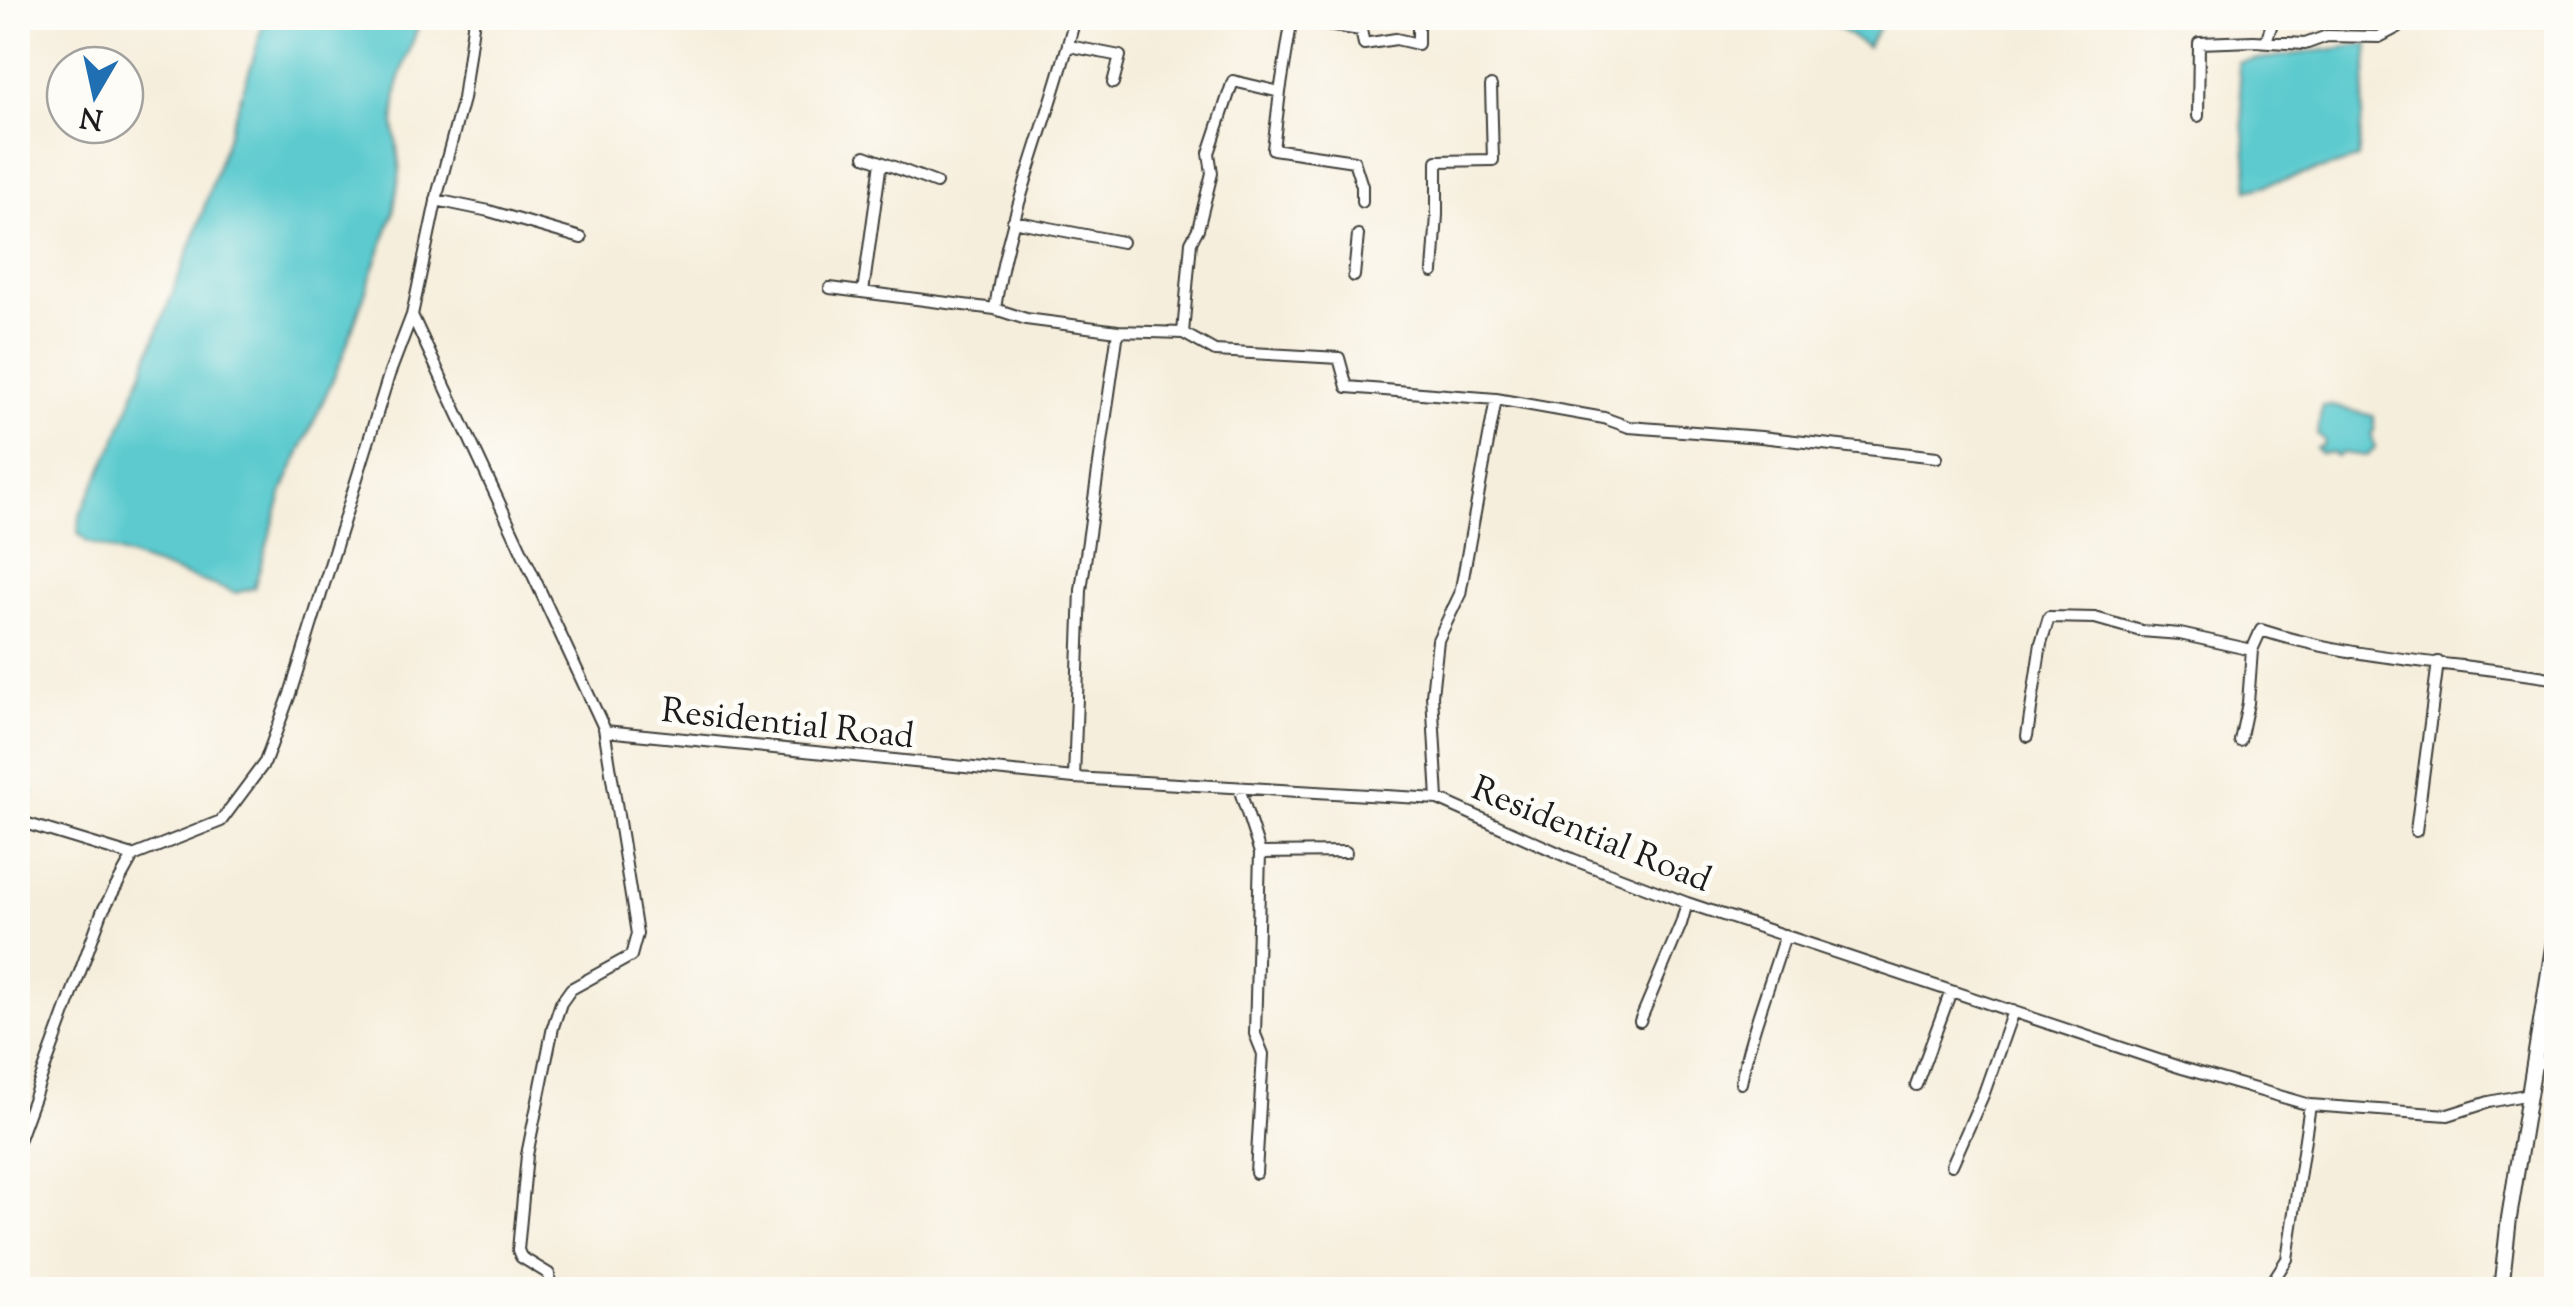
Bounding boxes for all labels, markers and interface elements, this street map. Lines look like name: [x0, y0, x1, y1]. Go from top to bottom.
north arrow: [45, 45, 145, 145]
text: N: [77, 95, 106, 138]
street label: Residential Road: [659, 687, 917, 764]
street label: Residential Road: [1463, 765, 1718, 908]

